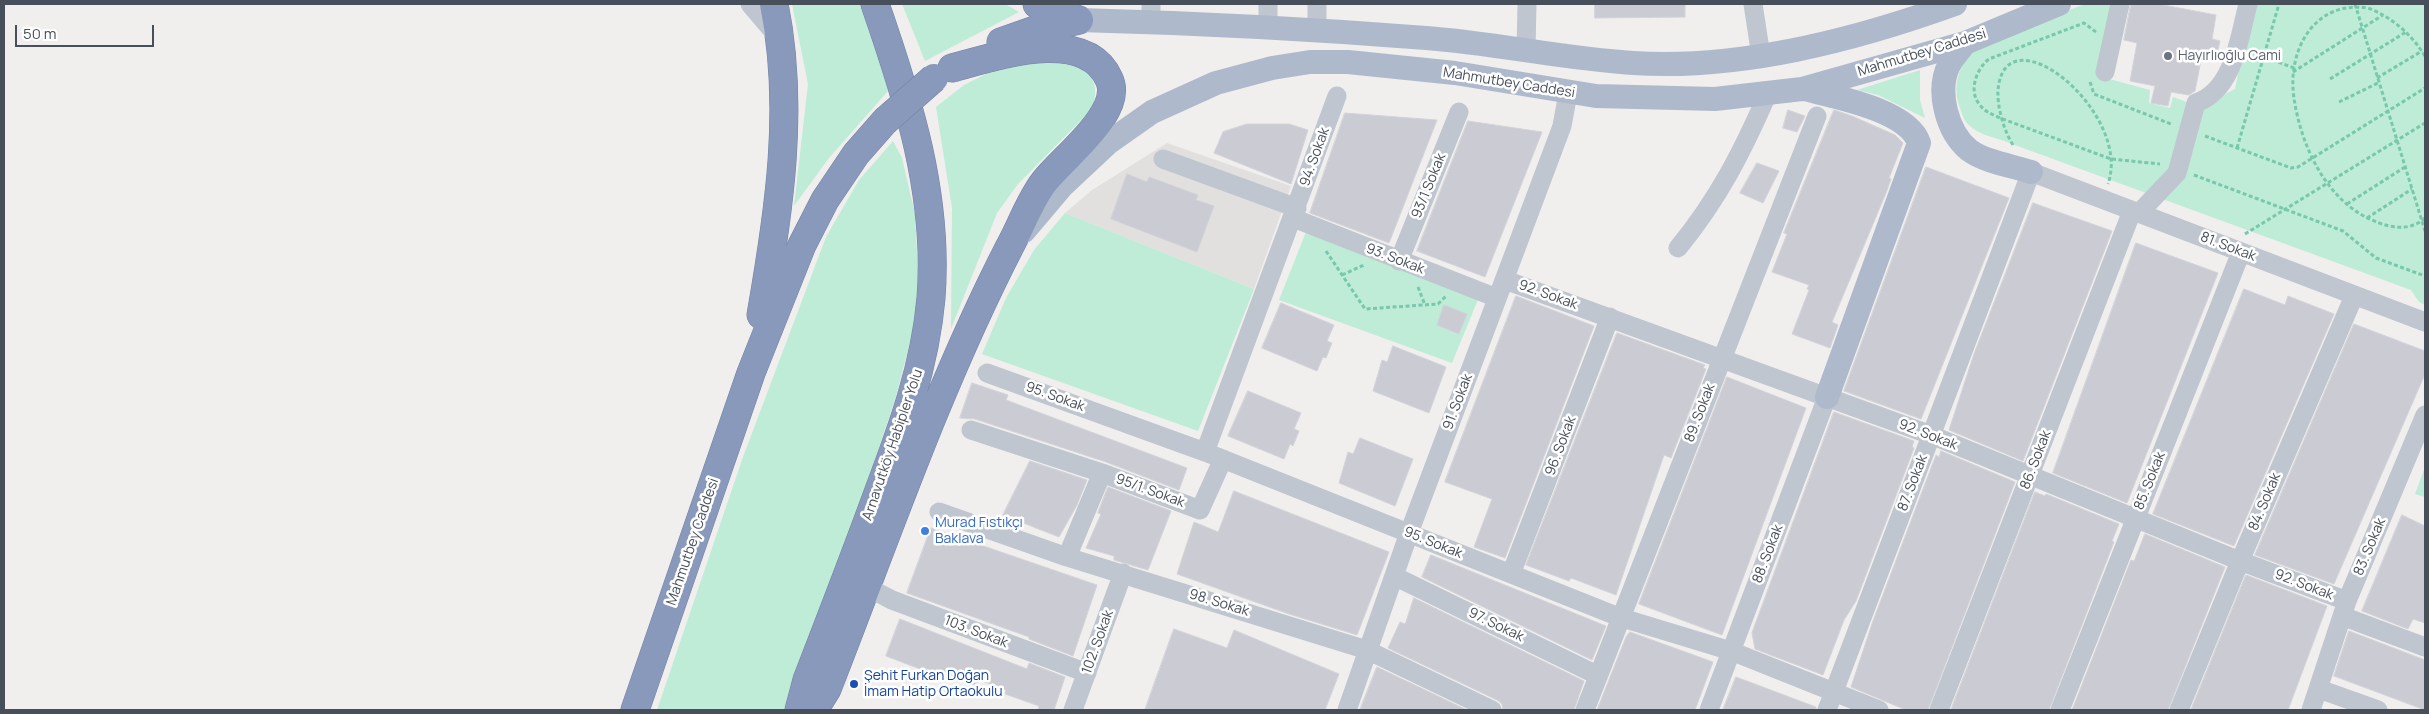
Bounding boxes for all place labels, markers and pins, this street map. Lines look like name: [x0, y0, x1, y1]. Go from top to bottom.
place label: Hayırlıoğlu Cami: [2178, 48, 2281, 64]
marker: Hayırlıoğlu Cami: [2162, 50, 2174, 62]
place label: Murad Fıstıkçı Baklava: [935, 515, 1023, 548]
marker: Murad Fıstıkçı Baklava: [919, 525, 931, 537]
place label: Şehit Furkan Doğan İmam Hatip Ortaokulu: [864, 668, 1003, 700]
marker: Şehit Furkan Doğan İmam Hatip Ortaokulu: [848, 678, 860, 690]

